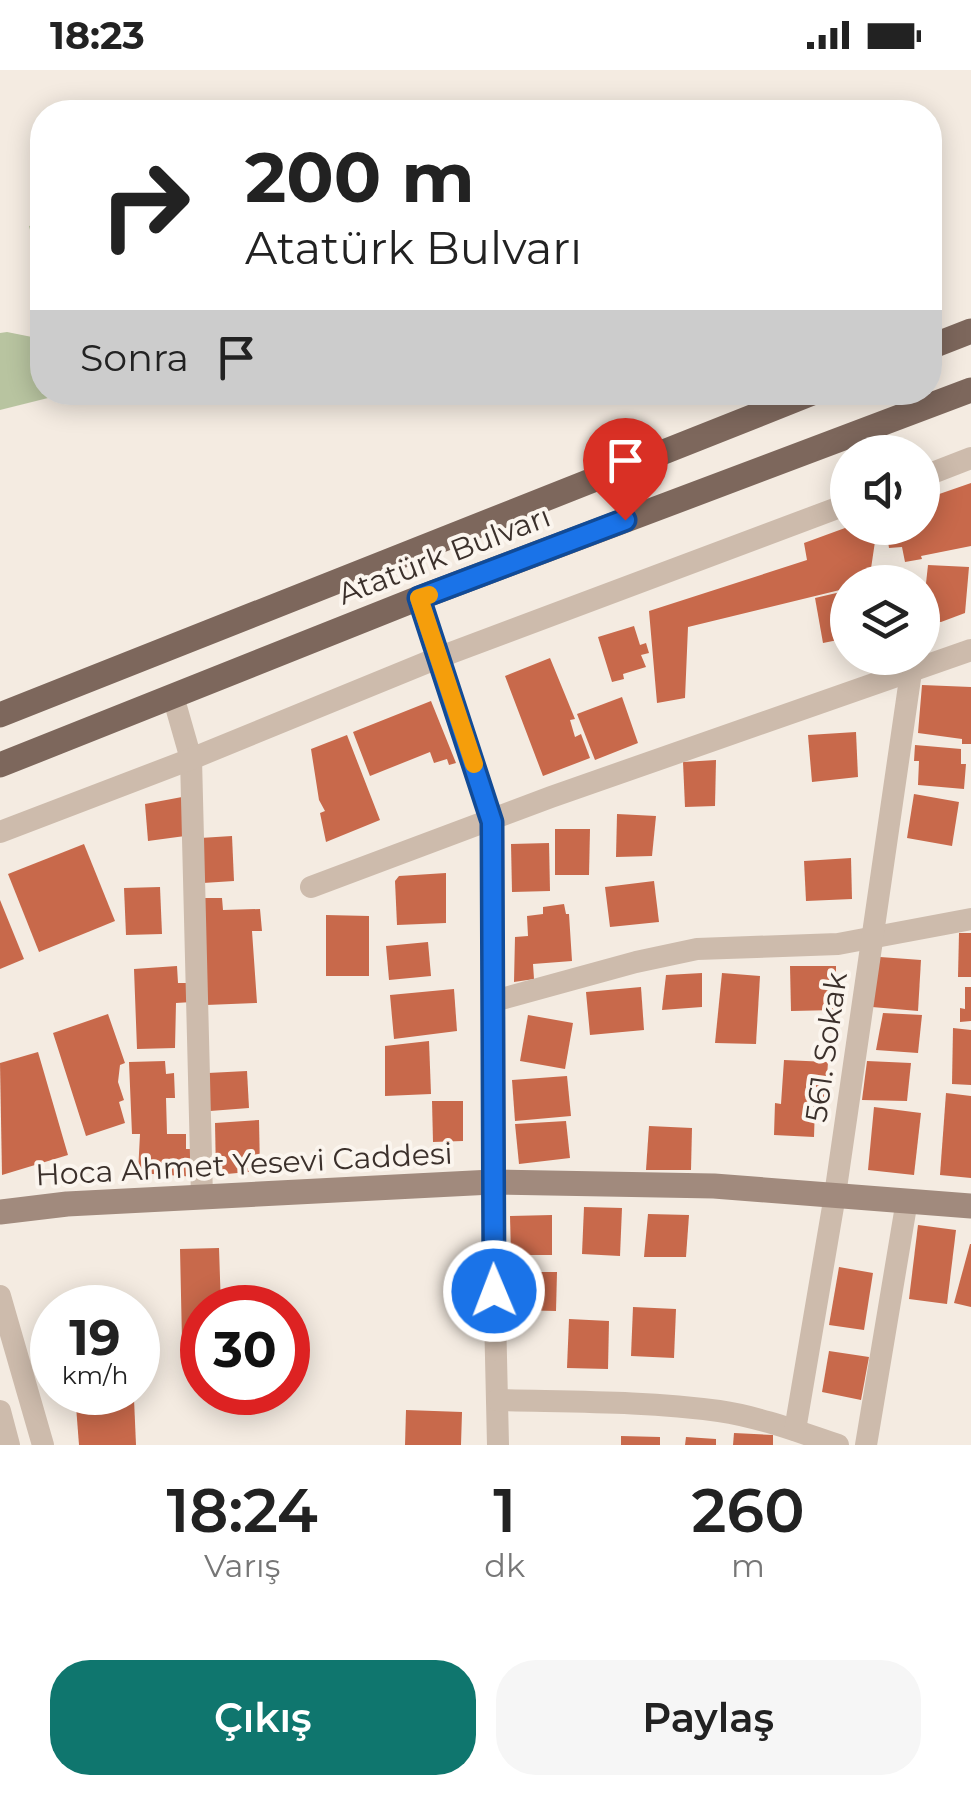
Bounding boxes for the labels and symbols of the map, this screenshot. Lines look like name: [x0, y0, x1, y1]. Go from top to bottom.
pin: [583, 418, 668, 521]
street label: Atatürk Bulvarı: [332, 497, 556, 613]
street label: 561. Sokak: [797, 970, 855, 1124]
street label: Hoca Ahmet Yesevi Caddesi: [34, 1135, 454, 1193]
position arrow: [442, 1239, 546, 1343]
speed limit sign: 30: [180, 1285, 310, 1415]

